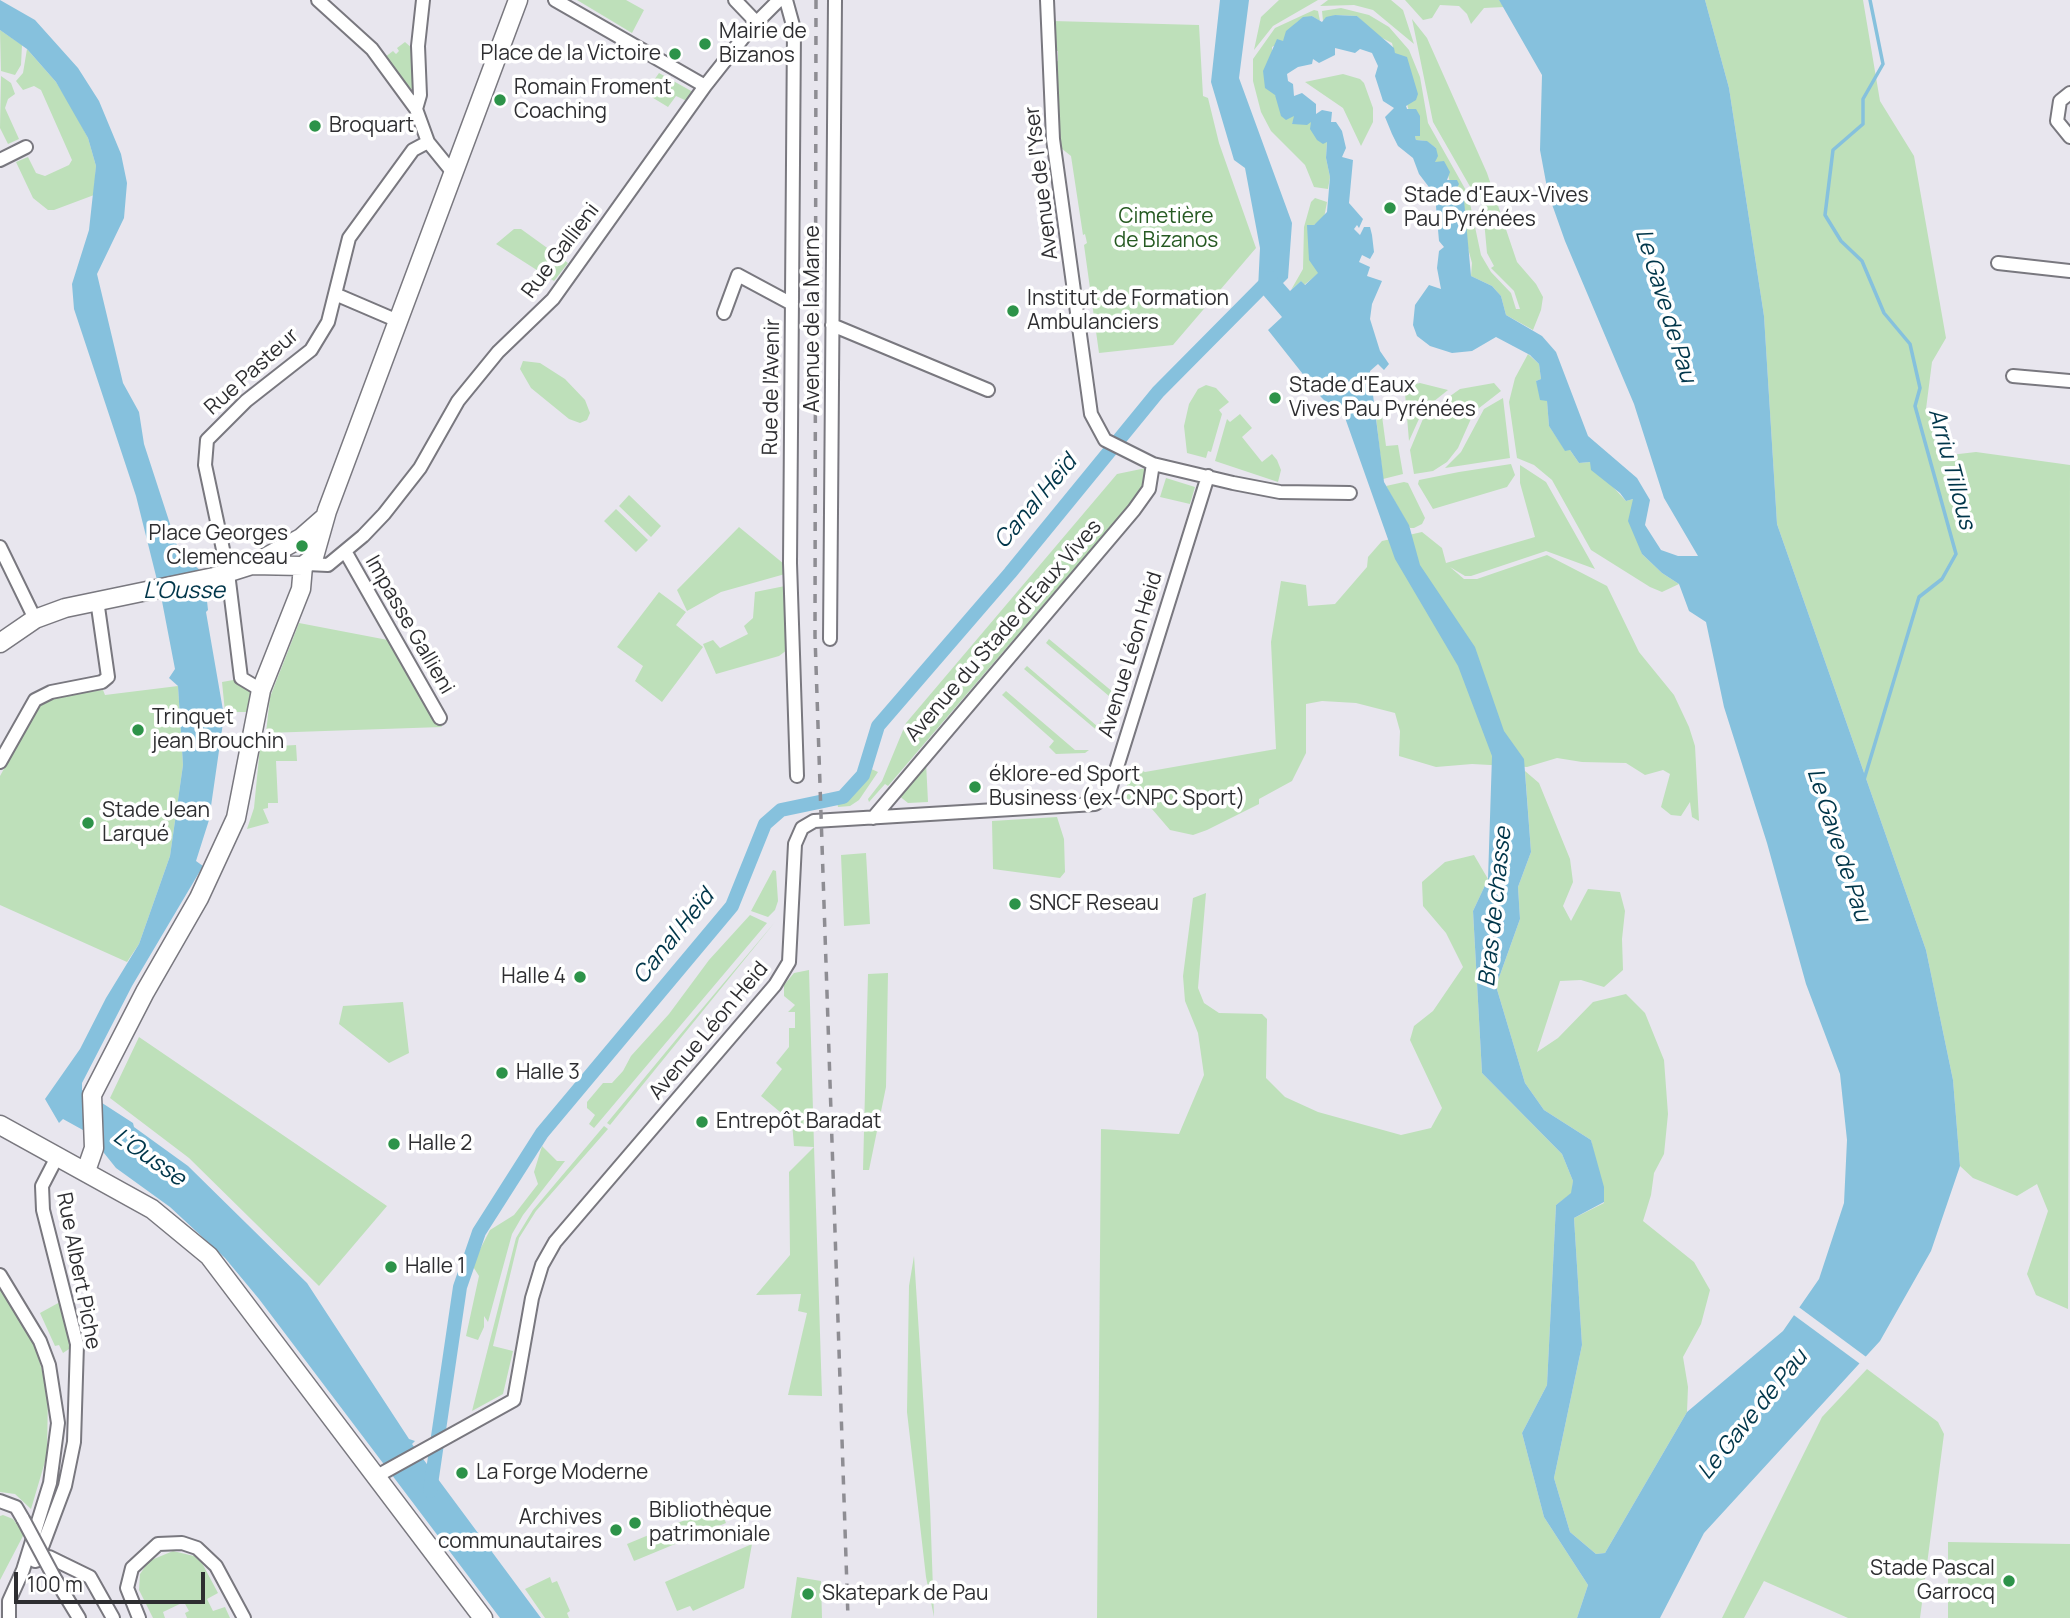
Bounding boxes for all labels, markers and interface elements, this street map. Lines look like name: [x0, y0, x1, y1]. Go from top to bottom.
place label: Mairie de Bizanos: [719, 19, 807, 69]
marker: Mairie de Bizanos: [697, 36, 713, 52]
place label: Place de la Victoire: [481, 41, 661, 67]
marker: Place de la Victoire: [667, 46, 683, 62]
place label: Romain Froment Coaching: [514, 75, 672, 125]
marker: Romain Froment Coaching: [492, 92, 508, 108]
street label: Avenue de l'Yser: [1020, 105, 1064, 261]
place label: Broquart: [329, 113, 414, 139]
marker: Broquart: [307, 118, 323, 134]
place label: Stade d'Eaux-Vives Pau Pyrénées: [1404, 183, 1589, 233]
street label: Rue Gallieni: [517, 198, 605, 304]
marker: Stade d'Eaux-Vives Pau Pyrénées: [1382, 200, 1398, 216]
park label: Cimetière de Bizanos: [1114, 204, 1218, 254]
street label: Avenue de la Marne: [800, 225, 826, 413]
water label: Le Gave de Pau: [1629, 226, 1701, 386]
place label: Institut de Formation Ambulanciers: [1027, 286, 1229, 336]
marker: Institut de Formation Ambulanciers: [1005, 303, 1021, 319]
street label: Rue de l'Avenir: [758, 318, 786, 456]
street label: Rue Pasteur: [200, 323, 304, 421]
place label: Stade d'Eaux Vives Pau Pyrénées: [1289, 373, 1476, 423]
marker: Stade d'Eaux Vives Pau Pyrénées: [1267, 390, 1283, 406]
water label: Arriu Tillous: [1922, 406, 1980, 532]
water label: Canal Heïd: [989, 450, 1083, 554]
street label: Avenue du Stade d'Eaux Vives: [901, 515, 1107, 747]
place label: Place Georges Clemenceau: [149, 521, 288, 571]
marker: Place Georges Clemenceau: [294, 538, 310, 554]
street label: Impasse Gallieni: [359, 551, 459, 699]
street label: Avenue Léon Heid: [1094, 569, 1168, 741]
water label: L'Ousse: [143, 578, 225, 606]
place label: Trinquet jean Brouchin: [152, 705, 284, 755]
marker: Trinquet jean Brouchin: [130, 722, 146, 738]
place label: éklore-ed Sport Business (ex-CNPC Sport): [989, 762, 1245, 812]
water label: Le Gave de Pau: [1800, 765, 1876, 925]
marker: éklore-ed Sport Business (ex-CNPC Sport): [967, 779, 983, 795]
place label: Stade Jean Larqué: [102, 798, 210, 848]
marker: Stade Jean Larqué: [80, 815, 96, 831]
water label: Bras de chasse: [1474, 826, 1518, 988]
water label: Canal Heïd: [627, 884, 721, 990]
place label: SNCF Reseau: [1029, 891, 1159, 917]
marker: SNCF Reseau: [1007, 896, 1023, 912]
street label: Avenue Léon Heid: [644, 957, 774, 1105]
place label: Halle 4: [501, 964, 566, 990]
marker: Halle 4: [572, 969, 588, 985]
place label: Halle 3: [516, 1060, 580, 1086]
marker: Halle 3: [494, 1065, 510, 1081]
place label: Entrepôt Baradat: [716, 1109, 882, 1135]
marker: Entrepôt Baradat: [694, 1114, 710, 1130]
water label: L'Ousse: [108, 1123, 190, 1193]
place label: Halle 2: [408, 1131, 472, 1157]
marker: Halle 2: [386, 1136, 402, 1152]
street label: Rue Albert Piche: [50, 1190, 106, 1352]
place label: Halle 1: [405, 1254, 466, 1280]
marker: Halle 1: [383, 1259, 399, 1275]
water label: Le Gave de Pau: [1692, 1345, 1814, 1485]
place label: La Forge Moderne: [476, 1460, 648, 1486]
marker: La Forge Moderne: [454, 1465, 470, 1481]
place label: Bibliothèque patrimoniale: [649, 1498, 772, 1548]
place label: Archives communautaires: [438, 1505, 602, 1555]
marker: Bibliothèque patrimoniale: [627, 1515, 643, 1531]
marker: Archives communautaires: [608, 1522, 624, 1538]
place label: Stade Pascal Garrocq: [1870, 1556, 1995, 1606]
scale bar: [18, 1558, 208, 1602]
text: 100 m: [27, 1570, 83, 1598]
marker: Stade Pascal Garrocq: [2001, 1573, 2017, 1589]
place label: Skatepark de Pau: [822, 1581, 989, 1607]
marker: Skatepark de Pau: [800, 1586, 816, 1602]

